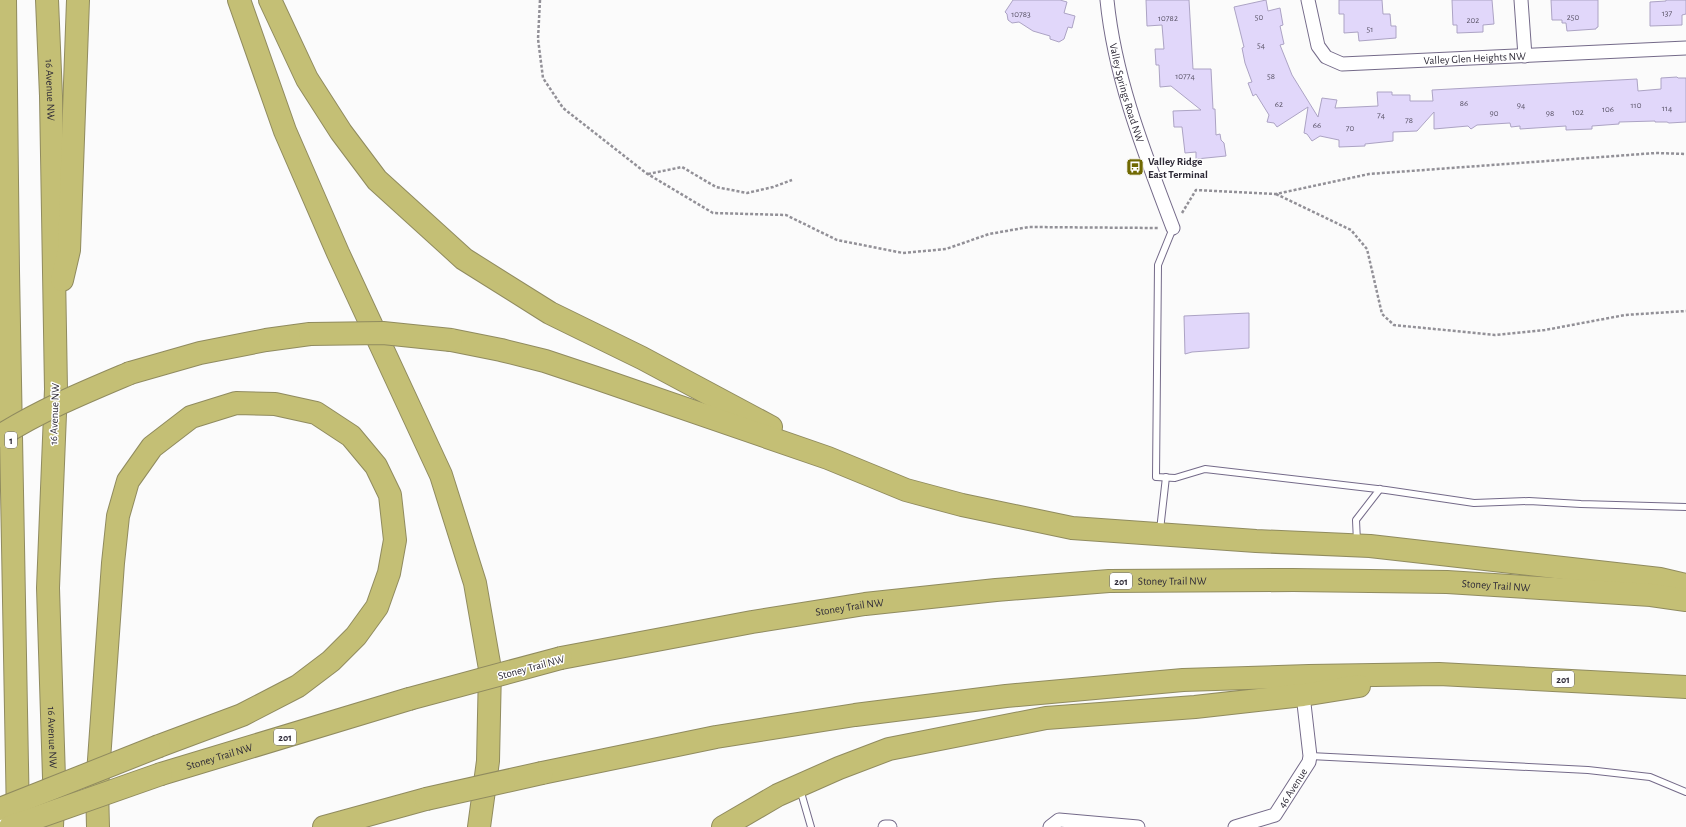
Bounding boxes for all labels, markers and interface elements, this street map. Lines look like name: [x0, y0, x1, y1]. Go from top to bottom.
house number: 137: [1662, 9, 1673, 18]
house number: 10783: [1011, 10, 1031, 19]
house number: 50: [1255, 13, 1264, 22]
house number: 250: [1567, 13, 1580, 22]
house number: 10782: [1158, 14, 1178, 23]
house number: 202: [1467, 16, 1479, 25]
house number: 51: [1367, 25, 1373, 34]
house number: 54: [1257, 41, 1266, 50]
street label: Valley Springs Road NW: [1108, 42, 1146, 144]
street label: Valley Glen Heights NW: [1423, 50, 1526, 66]
street label: 16 Avenue NW: [43, 59, 56, 121]
house number: 10774: [1175, 72, 1196, 81]
house number: 58: [1267, 72, 1275, 81]
house number: 86: [1460, 99, 1468, 108]
house number: 62: [1275, 100, 1283, 109]
house number: 94: [1517, 101, 1526, 110]
house number: 110: [1631, 101, 1642, 110]
house number: 114: [1662, 104, 1673, 113]
house number: 106: [1602, 105, 1614, 114]
house number: 102: [1572, 108, 1584, 117]
house number: 90: [1490, 109, 1499, 118]
house number: 98: [1546, 109, 1554, 118]
house number: 74: [1377, 111, 1386, 120]
house number: 78: [1405, 116, 1413, 125]
house number: 66: [1313, 121, 1321, 130]
house number: 70: [1346, 124, 1354, 133]
place label: Valley Ridge East Terminal: [1148, 156, 1208, 180]
bus stop icon: Valley Ridge East Terminal: [1125, 157, 1145, 177]
street label: 16 Avenue NW: [48, 383, 61, 445]
road number: 1: [5, 432, 17, 448]
road number: 201: [1110, 573, 1132, 589]
street label: Stoney Trail NW: [1138, 575, 1207, 587]
street label: Stoney Trail NW: [1461, 578, 1531, 593]
street label: Stoney Trail NW: [815, 597, 884, 618]
street label: Stoney Trail NW: [497, 653, 566, 682]
road number: 201: [1552, 671, 1574, 687]
street label: 16 Avenue NW: [46, 707, 59, 769]
road number: 201: [274, 729, 296, 745]
street label: Stoney Trail NW: [185, 742, 254, 772]
street label: 46 Avenue: [1276, 766, 1309, 810]

